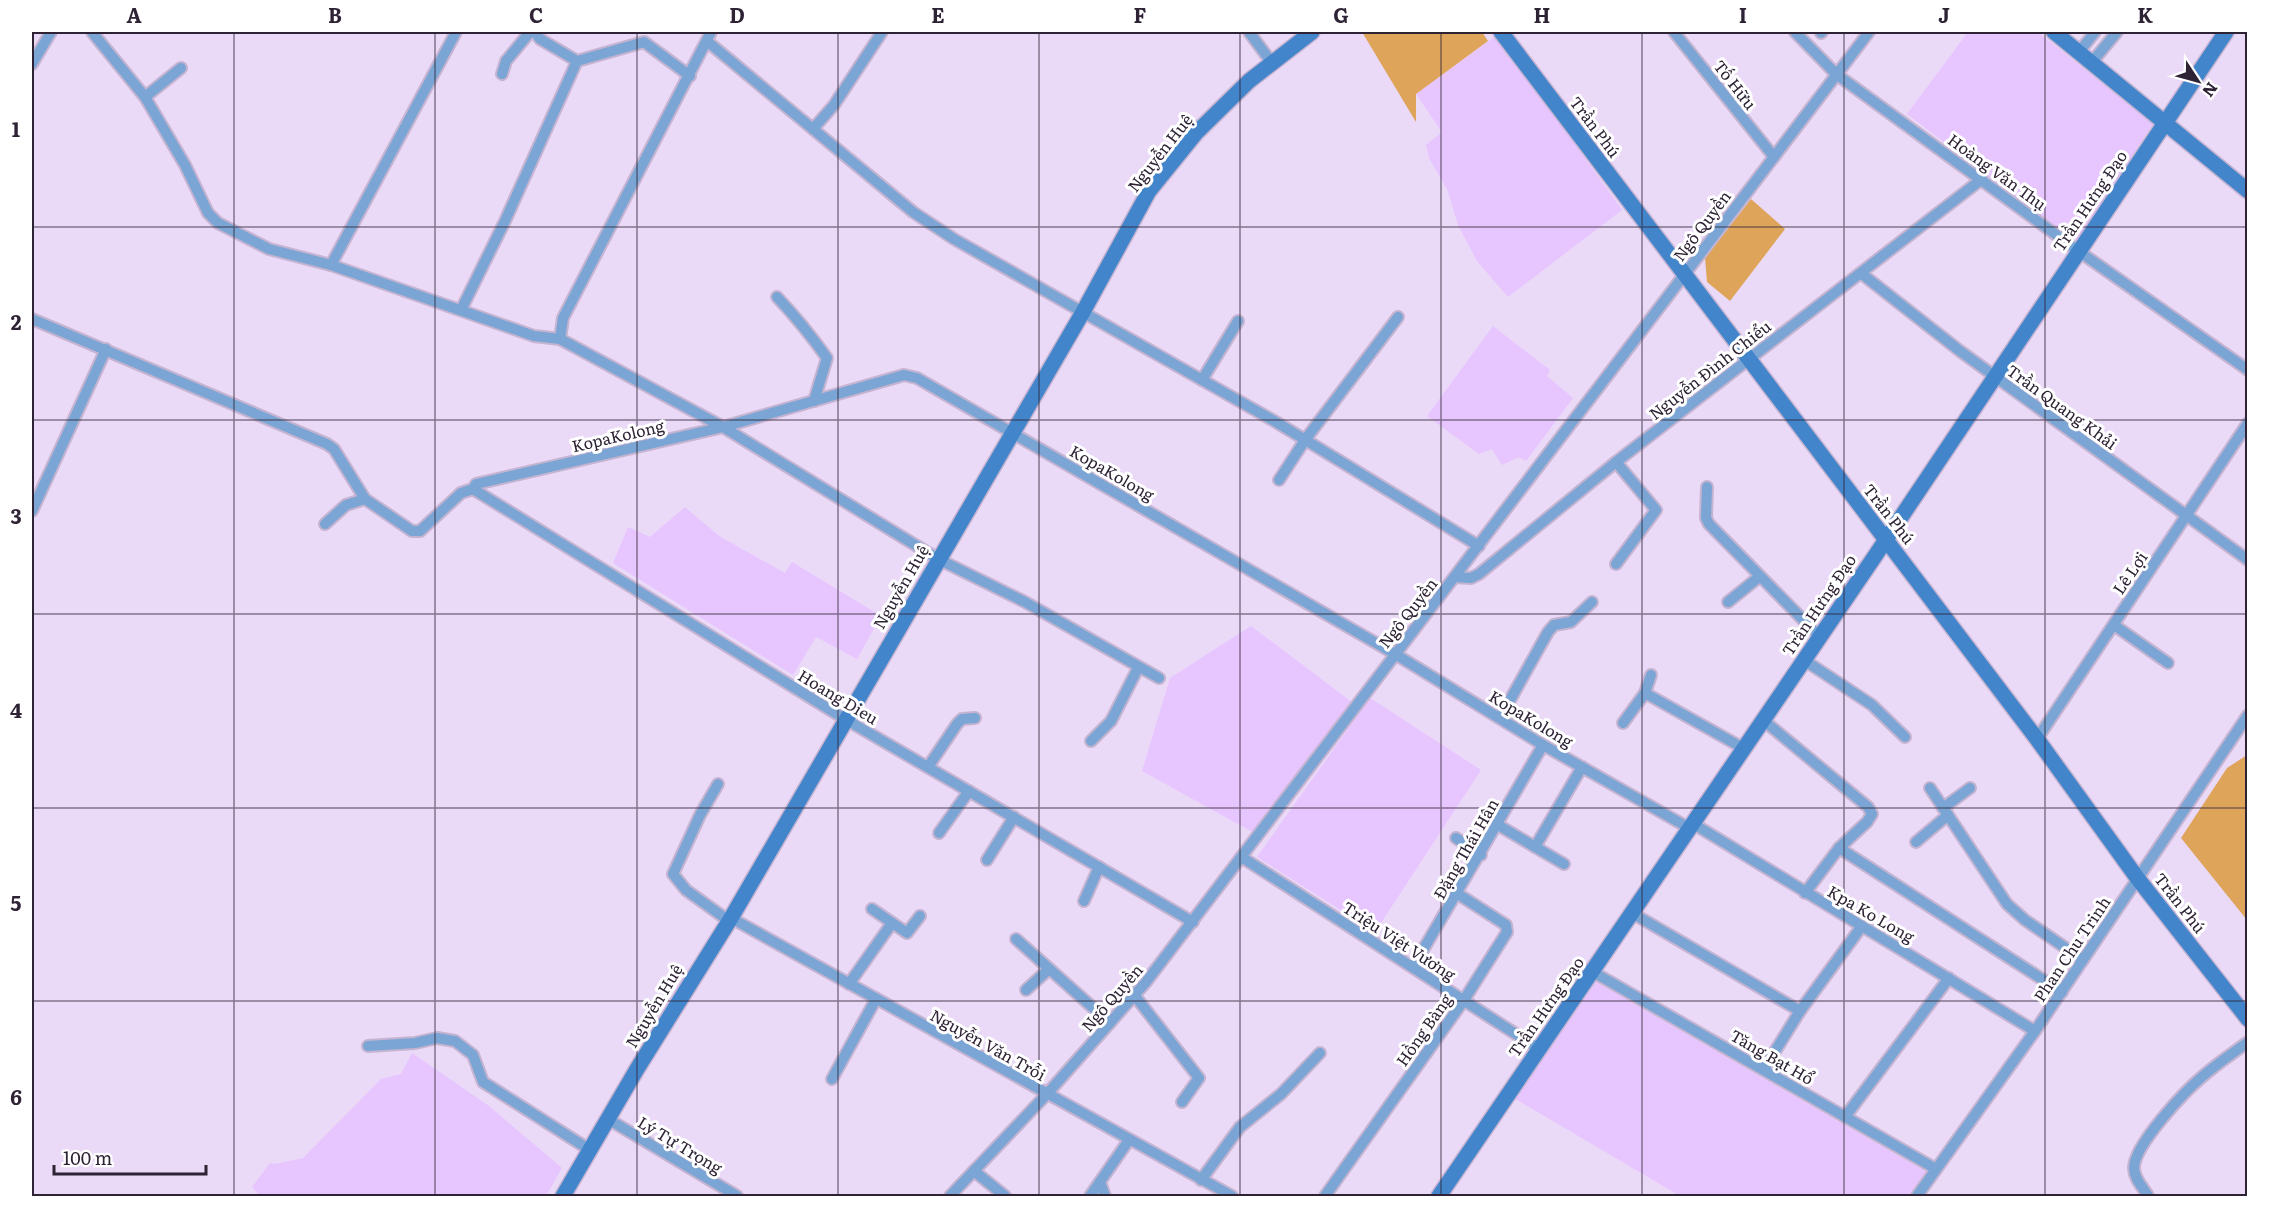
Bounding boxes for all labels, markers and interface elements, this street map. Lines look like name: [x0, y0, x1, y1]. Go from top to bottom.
text: A: [126, 0, 142, 29]
text: B: [328, 0, 342, 29]
text: C: [529, 0, 543, 29]
text: D: [729, 0, 745, 29]
text: E: [931, 0, 945, 29]
text: F: [1134, 0, 1147, 29]
text: G: [1333, 0, 1349, 29]
text: H: [1534, 0, 1550, 29]
text: I: [1739, 0, 1747, 29]
text: J: [1938, 0, 1950, 29]
text: K: [2137, 0, 2153, 29]
north arrow: [2168, 51, 2228, 111]
street label: Tố Hữu: [1709, 54, 1763, 114]
text: N: [2197, 78, 2225, 103]
street label: Trần Phú: [1565, 91, 1627, 162]
street label: Nguyễn Huệ: [1121, 108, 1197, 197]
text: 1: [12, 113, 20, 143]
street label: Hoàng Văn Thụ: [1943, 127, 2052, 215]
street label: Trần Hưng Đạo: [2046, 145, 2132, 256]
street label: Ngô Quyền: [1667, 185, 1736, 266]
text: 2: [11, 306, 22, 336]
street label: Nguyễn Đình Chiểu: [1643, 314, 1776, 425]
street label: Trần Quang Khải: [2002, 358, 2123, 455]
street label: KopaKolong: [569, 413, 666, 457]
street label: KopaKolong: [1066, 438, 1159, 506]
street label: Trần Phú: [1858, 478, 1921, 549]
text: 3: [10, 500, 22, 530]
street label: Nguyễn Huệ: [866, 540, 934, 633]
street label: Lê Lợi: [2106, 546, 2152, 599]
street label: Trần Hưng Đạo: [1775, 549, 1861, 660]
street label: Ngô Quyền: [1372, 572, 1443, 653]
street label: Hoang Dieu: [794, 663, 883, 730]
street label: KopaKolong: [1485, 684, 1578, 753]
text: 4: [10, 694, 22, 724]
street label: Đặng Thái Hân: [1427, 793, 1504, 903]
street label: Trần Phú: [2149, 867, 2212, 938]
street label: Kpa Ko Long: [1824, 879, 1919, 948]
text: 5: [11, 887, 22, 917]
street label: Phan Chu Trinh: [2027, 891, 2116, 1006]
street label: Triệu Việt Vương: [1338, 894, 1461, 986]
street label: Trần Hưng Đạo: [1501, 951, 1589, 1062]
street label: Ngô Quyền: [1075, 958, 1148, 1037]
street label: Nguyễn Huệ: [619, 959, 688, 1052]
street label: Hồng Bàng: [1389, 988, 1457, 1071]
street label: Nguyễn Văn Trỗi: [926, 1002, 1051, 1086]
street label: Tăng Bạt Hổ: [1726, 1023, 1819, 1090]
text: 6: [10, 1081, 22, 1111]
street label: Lý Tự Trọng: [634, 1109, 727, 1179]
scale bar: [54, 1138, 206, 1176]
text: 100 m: [63, 1144, 112, 1171]

